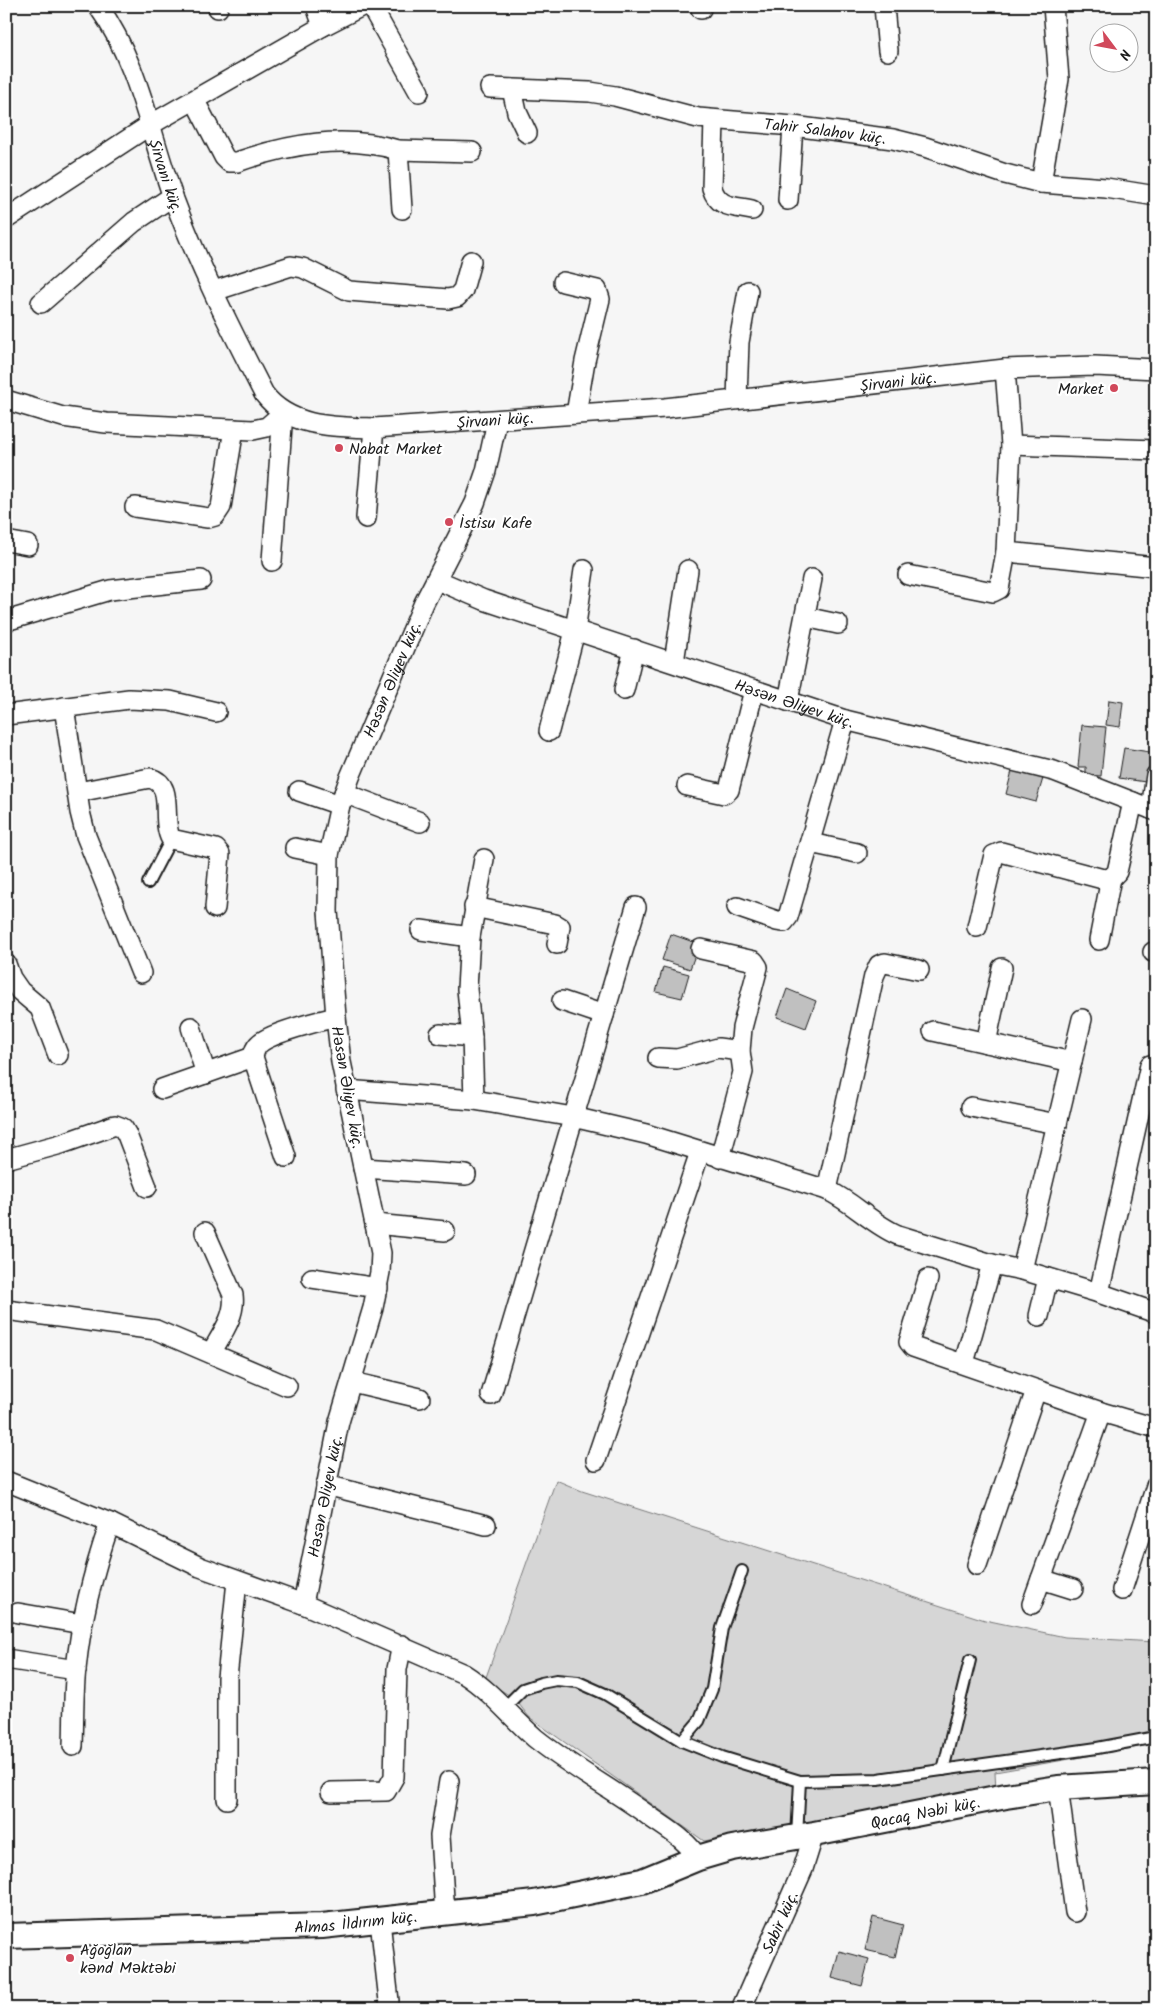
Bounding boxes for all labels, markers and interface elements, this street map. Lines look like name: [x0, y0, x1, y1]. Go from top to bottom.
north arrow: [1090, 22, 1140, 72]
text: N: [1112, 45, 1136, 64]
street label: Tahir Salahov küç.: [763, 113, 887, 152]
street label: Şirvani küç.: [141, 136, 189, 217]
street label: Şirvani küç.: [859, 366, 938, 400]
place label: Market: [1058, 377, 1105, 402]
marker: Market: [1108, 382, 1120, 394]
street label: Şirvani küç.: [456, 406, 534, 436]
place label: Nabat Market: [349, 437, 443, 462]
marker: Nabat Market: [333, 442, 345, 454]
place label: İstisu Kafe: [459, 511, 532, 536]
marker: İstisu Kafe: [443, 516, 455, 528]
street label: Həsən Əliyev küç.: [357, 618, 429, 742]
street label: Həsən Əliyev küç.: [731, 673, 856, 736]
street label: Həsən Əliyev küç.: [323, 1024, 370, 1151]
street label: Həsən Əliyev küç.: [302, 1433, 350, 1560]
street label: Qacaq Nəbi küç.: [868, 1790, 982, 1837]
street label: Sabir küç.: [756, 1887, 806, 1958]
street label: Almas İldırım küç.: [294, 1905, 418, 1941]
place label: Ağoğlan kənd Məktəbi: [80, 1938, 177, 1981]
marker: Ağoğlan kənd Məktəbi: [64, 1952, 76, 1964]

